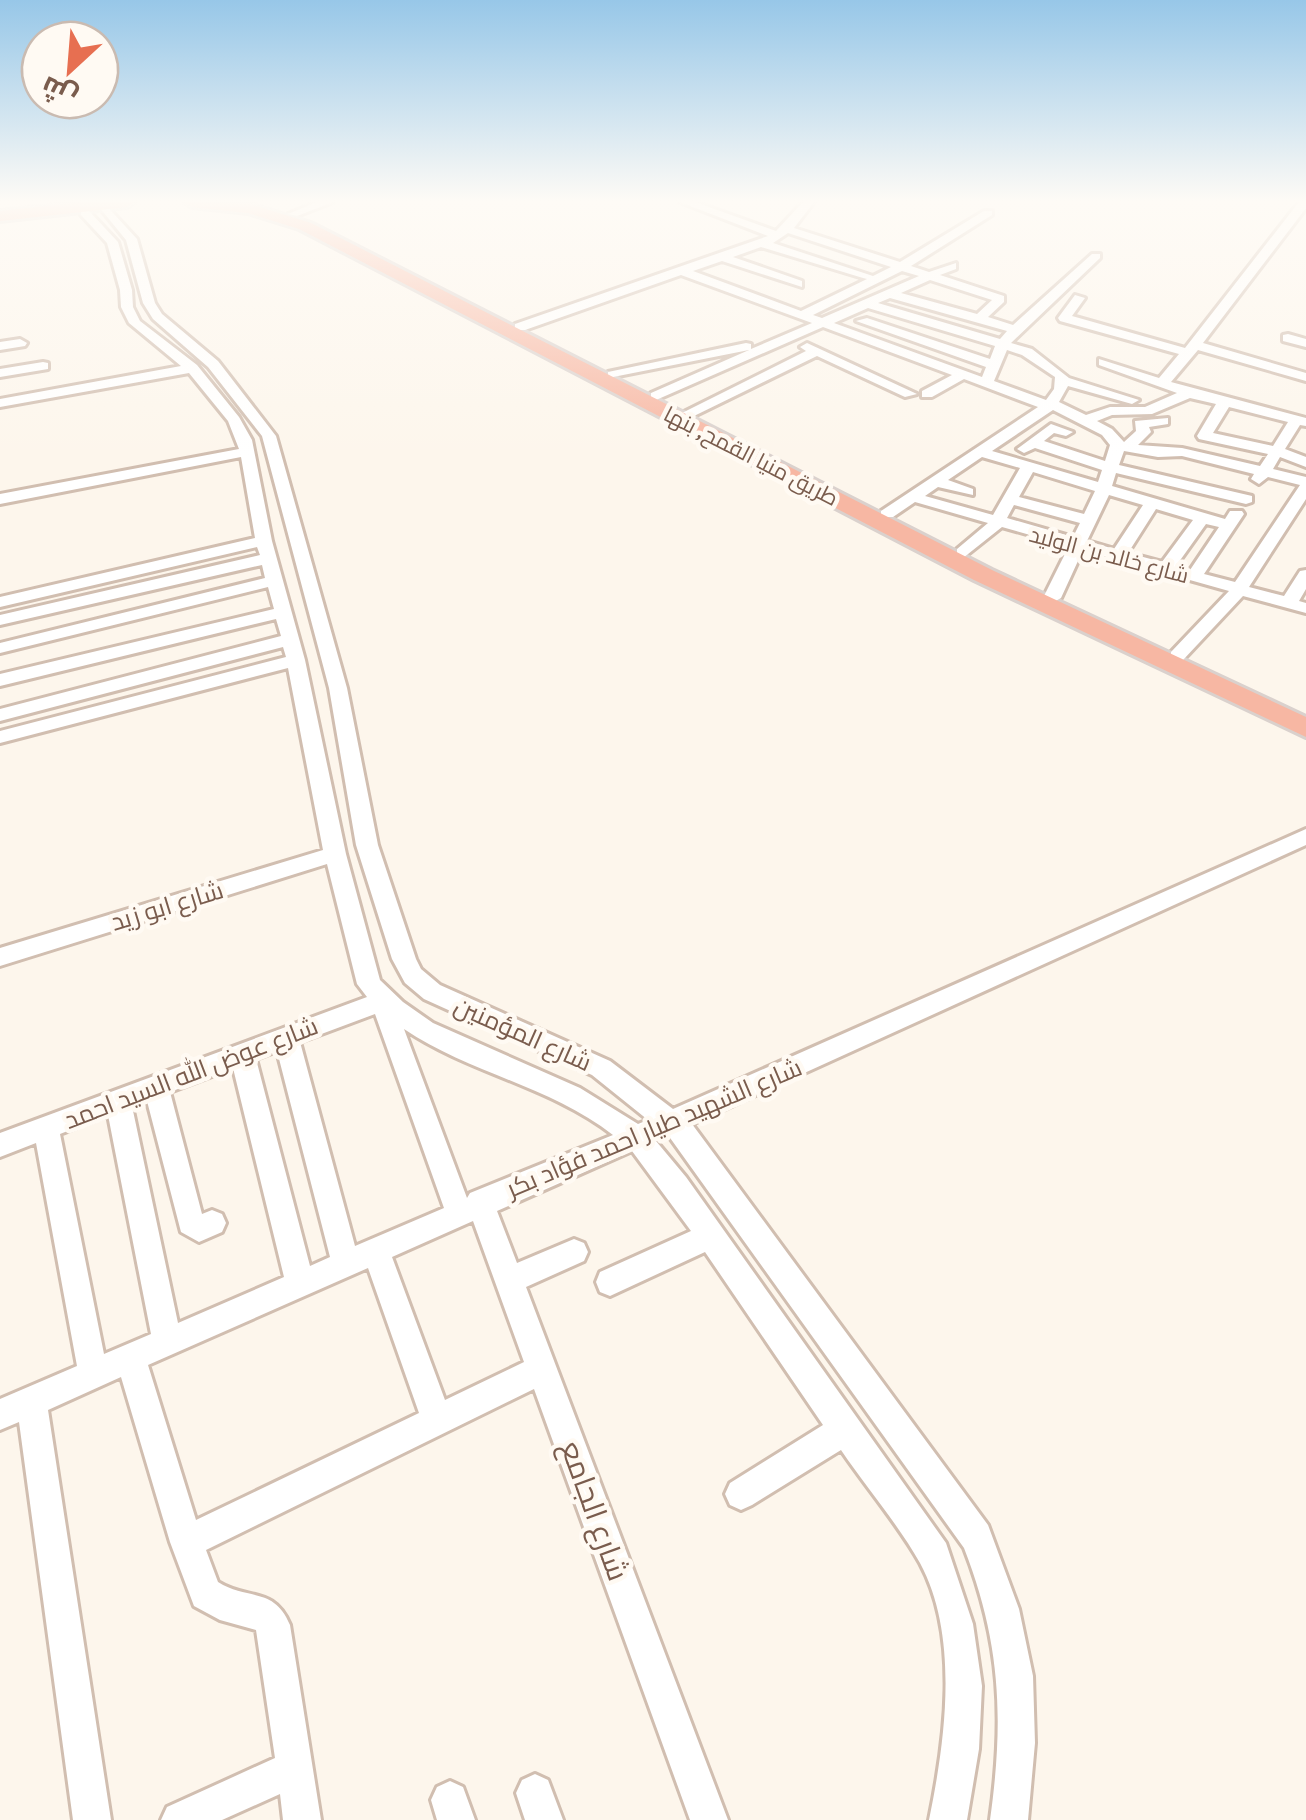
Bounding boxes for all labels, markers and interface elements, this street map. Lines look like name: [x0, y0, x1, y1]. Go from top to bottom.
north arrow: [20, 20, 120, 120]
text: ش: [36, 68, 83, 115]
street label: طريق منيا القمح, بنها: [659, 400, 843, 513]
street label: شارع خالد بن الوليد: [1026, 521, 1192, 590]
street label: شارع ابو زيد: [107, 874, 227, 939]
street label: شارع المؤمنين: [449, 990, 596, 1079]
street label: شارع عوض الله السيد احمد: [59, 1009, 323, 1137]
street label: شارع الشهيد طيار احمد فؤاد بكر: [500, 1052, 807, 1206]
street label: شارع الجامع: [551, 1436, 636, 1586]

